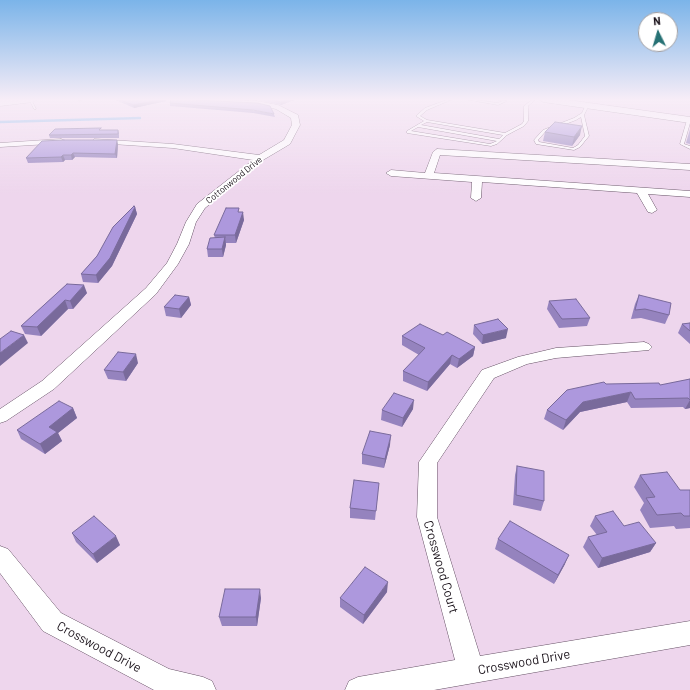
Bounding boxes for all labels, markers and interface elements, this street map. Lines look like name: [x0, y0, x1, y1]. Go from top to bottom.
north arrow: [638, 12, 678, 52]
text: N: [653, 14, 661, 27]
street label: Cottonwood Drive: [204, 154, 264, 206]
street label: Crosswood Court: [420, 519, 462, 615]
street label: Crosswood Drive: [54, 618, 144, 676]
street label: Crosswood Drive: [477, 646, 571, 678]

